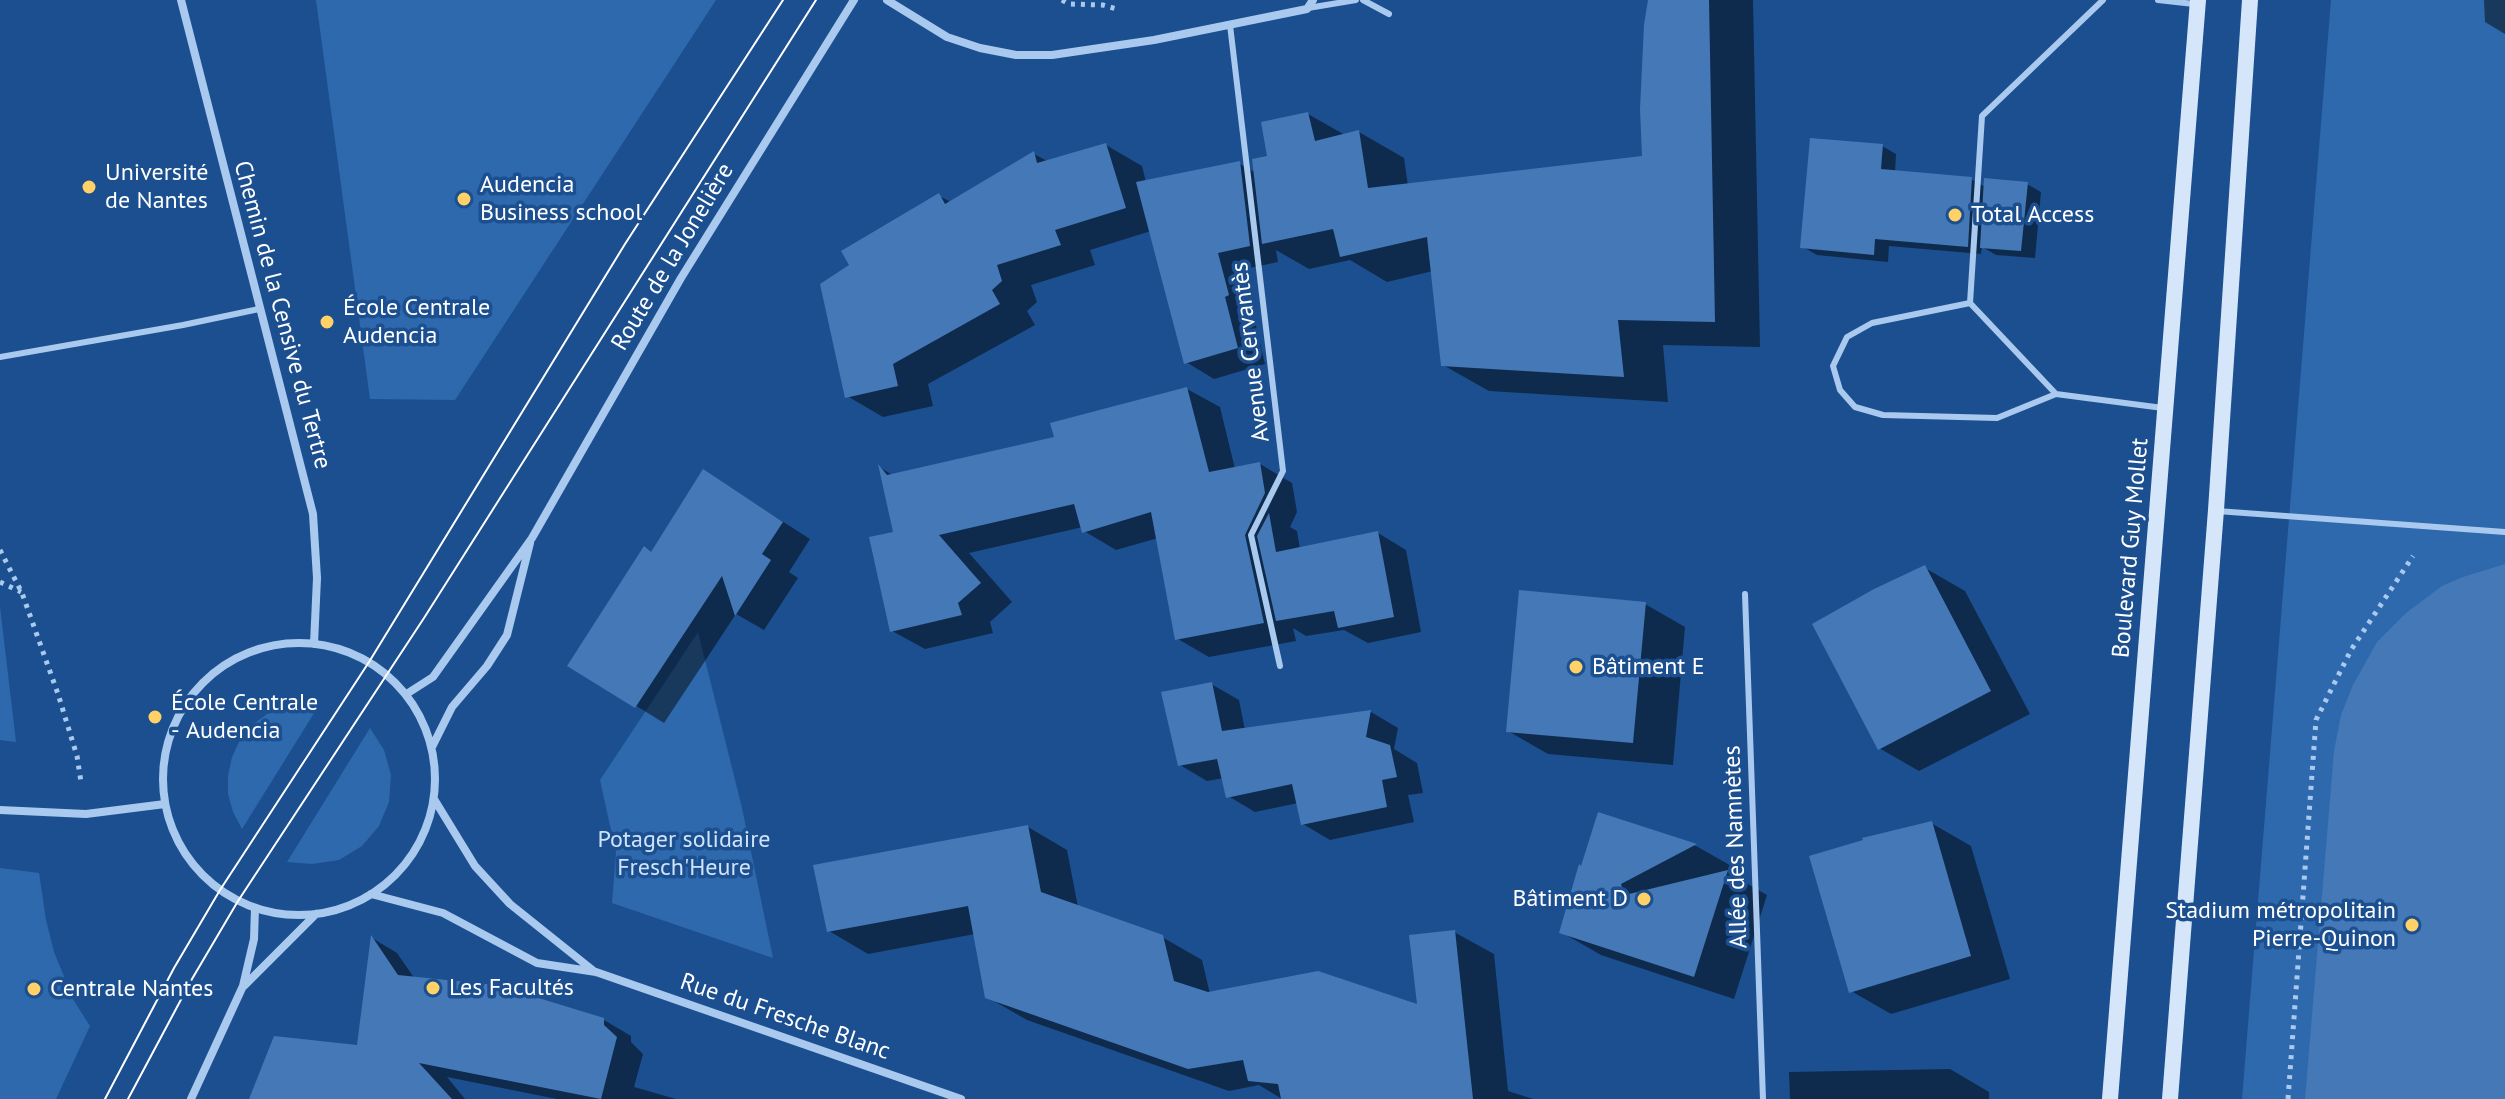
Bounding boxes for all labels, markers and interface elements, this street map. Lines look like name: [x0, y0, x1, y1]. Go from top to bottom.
street label: Chemin de la Censive du Tertre: [227, 158, 337, 472]
street label: Route de la Jonelière: [606, 158, 740, 356]
place label: Université de Nantes: [105, 159, 208, 215]
place label: Audencia Business school: [480, 171, 642, 227]
marker: Université de Nantes: [80, 178, 98, 196]
marker: Audencia Business school: [455, 190, 473, 208]
place label: Total Access: [1971, 201, 2094, 229]
marker: Total Access: [1946, 206, 1964, 224]
street label: Avenue Cervantès: [1226, 260, 1276, 444]
place label: École Centrale Audencia: [343, 294, 490, 350]
marker: École Centrale Audencia: [318, 313, 336, 331]
street label: Boulevard Guy Mollet: [2107, 437, 2155, 659]
place label: Bâtiment E: [1592, 653, 1705, 681]
marker: Bâtiment E: [1567, 658, 1585, 676]
place label: École Centrale - Audencia: [171, 689, 318, 745]
marker: École Centrale - Audencia: [146, 708, 164, 726]
street label: Allée des Namnètes: [1718, 745, 1754, 949]
park label: Potager solidaire Fresch'Heure: [597, 826, 771, 882]
place label: Bâtiment D: [1512, 885, 1628, 913]
marker: Bâtiment D: [1635, 890, 1653, 908]
place label: Stadium métropolitain Pierre-Quinon: [2165, 897, 2396, 953]
marker: Stadium métropolitain Pierre-Quinon: [2403, 916, 2421, 934]
street label: Rue du Fresche Blanc: [676, 968, 894, 1066]
place label: Les Facultés: [449, 974, 574, 1002]
place label: Centrale Nantes: [50, 975, 213, 1003]
marker: Les Facultés: [424, 979, 442, 997]
marker: Centrale Nantes: [25, 980, 43, 998]

